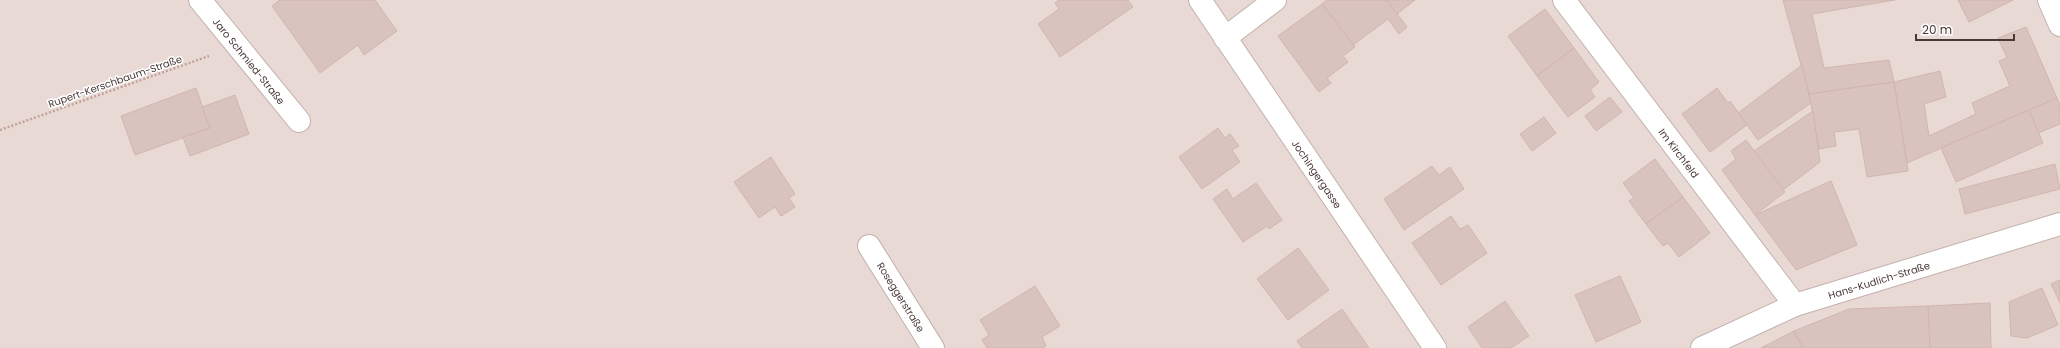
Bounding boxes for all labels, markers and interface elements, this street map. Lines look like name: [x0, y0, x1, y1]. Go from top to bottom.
street label: Jaro Schmied-Straße: [209, 15, 288, 108]
scale bar: [1916, 16, 2014, 42]
text: 20 m: [1922, 21, 1952, 38]
street label: Rupert-Kerschbaum-Straße: [46, 51, 184, 111]
street label: Im Kirchfeld: [1655, 125, 1702, 181]
street label: Jochingergasse: [1288, 137, 1345, 212]
street label: Hans-Kudlich-Straße: [1826, 258, 1932, 303]
street label: Roseggerstraße: [873, 259, 928, 335]

